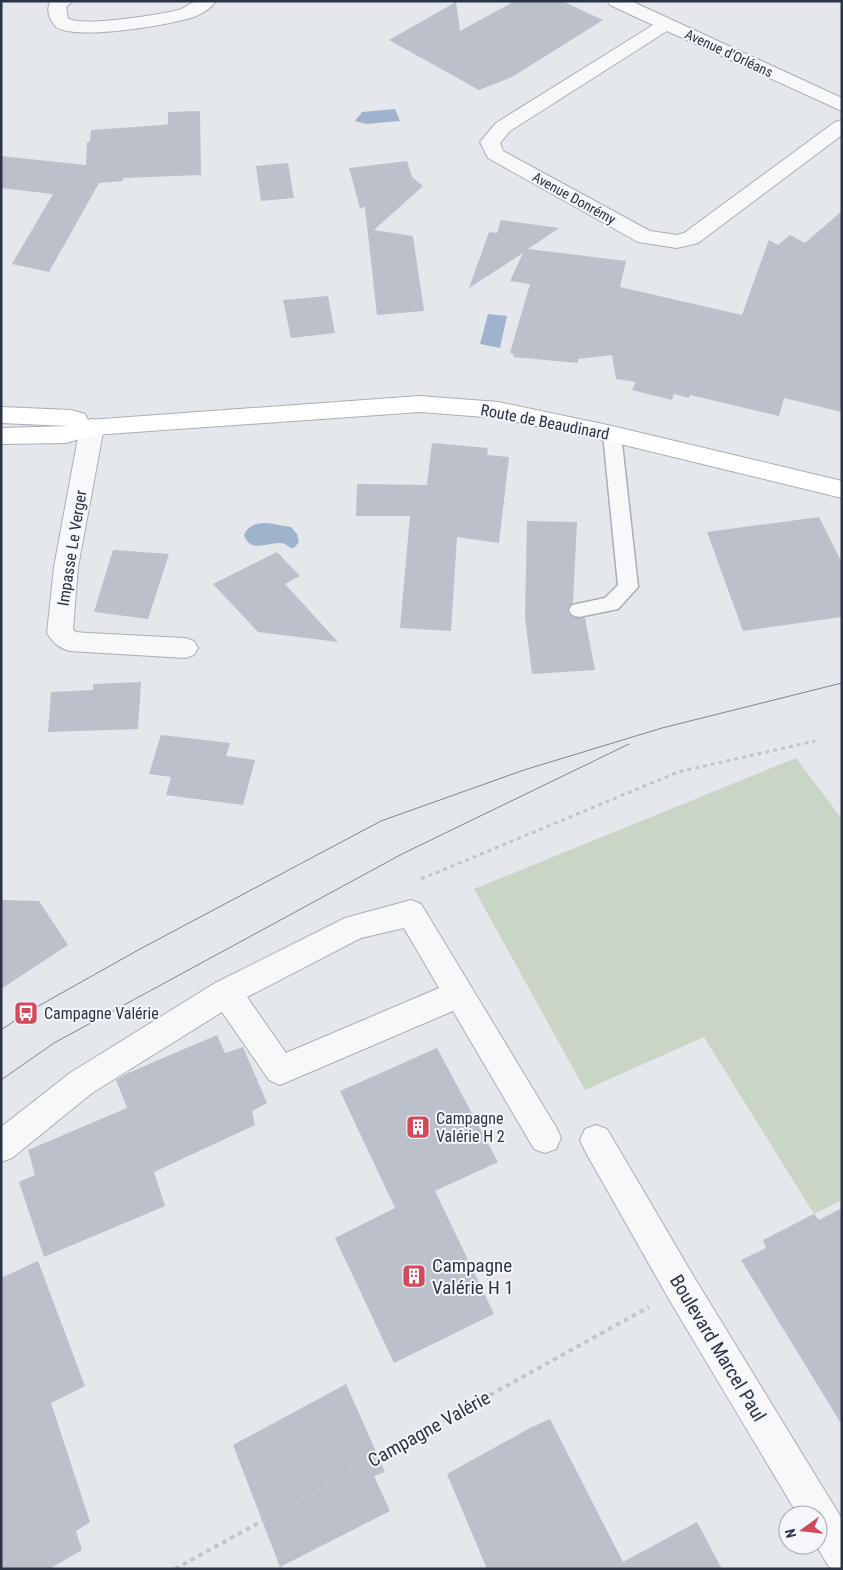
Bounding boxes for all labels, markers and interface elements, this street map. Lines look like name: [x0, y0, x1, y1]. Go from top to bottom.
street label: Avenue d'Orléans: [682, 26, 776, 80]
street label: Avenue Donrémy: [530, 169, 618, 227]
street label: Route de Beaudinard: [479, 400, 611, 444]
street label: Impasse Le Verger: [53, 488, 91, 607]
bus stop icon: Campagne Valérie: [13, 1000, 39, 1026]
place label: Campagne Valérie: [44, 1004, 159, 1023]
place label: Campagne Valérie H 2: [436, 1109, 505, 1146]
building icon: Campagne Valérie H 2: [405, 1114, 431, 1140]
place label: Campagne Valérie H 1: [432, 1254, 514, 1299]
building icon: Campagne Valérie H 1: [401, 1263, 427, 1289]
street label: Boulevard Marcel Paul: [665, 1270, 771, 1426]
street label: Campagne Valérie: [364, 1386, 494, 1472]
north arrow: [778, 1505, 828, 1555]
text: N: [782, 1527, 799, 1540]

